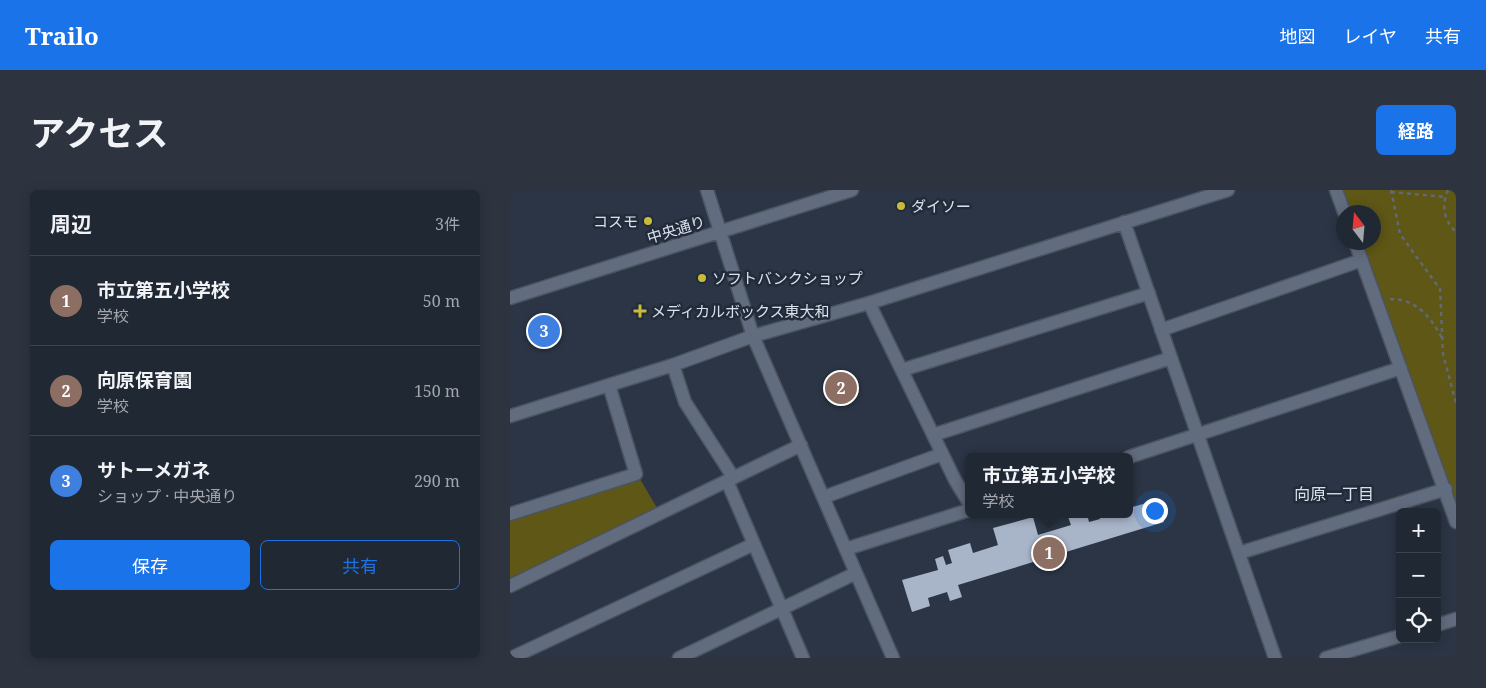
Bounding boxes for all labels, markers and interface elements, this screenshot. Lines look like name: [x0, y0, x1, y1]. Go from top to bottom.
text: Trailo: [25, 19, 99, 52]
text: 地図: [1280, 24, 1316, 48]
text: レイヤ: [1344, 24, 1397, 48]
text: 共有: [1425, 24, 1461, 48]
button: 経路: [1376, 105, 1456, 155]
text: アクセス: [30, 109, 168, 156]
place label: ダイソー: [911, 196, 971, 216]
marker: ダイソー: [895, 200, 907, 212]
north arrow: [1336, 205, 1381, 250]
text: 周辺: [50, 210, 92, 238]
place label: コスモ: [593, 211, 638, 231]
street label: 中央通り: [644, 211, 708, 247]
text: 3件: [435, 213, 460, 235]
marker: コスモ: [642, 215, 654, 227]
place label: ソフトバンクショップ: [712, 268, 863, 288]
marker: ソフトバンクショップ: [696, 272, 708, 284]
text: 市立第五小学校: [97, 277, 230, 303]
text: 1: [61, 290, 71, 312]
text: 50 m: [423, 290, 460, 312]
place label: メディカルボックス東大和: [651, 301, 830, 321]
marker: メディカルボックス東大和: [633, 304, 647, 318]
text: 学校: [97, 305, 129, 327]
pin: 3: [528, 312, 560, 350]
text: 向原保育園: [97, 367, 192, 393]
pin: 2: [825, 369, 857, 407]
text: 2: [61, 380, 71, 402]
text: 150 m: [414, 380, 460, 402]
text: 学校: [97, 395, 129, 417]
popup: [965, 453, 1133, 518]
text: サトーメガネ: [97, 457, 210, 483]
text: 市立第五小学校: [982, 462, 1116, 488]
text: 3: [61, 470, 71, 492]
text: 290 m: [414, 470, 460, 492]
district label: 向原一丁目: [1294, 483, 1374, 505]
text: ショップ · 中央通り: [97, 485, 237, 507]
text: 学校: [982, 490, 1015, 512]
your location: [1142, 498, 1168, 524]
map controls: [1396, 508, 1441, 643]
button: +: [1396, 508, 1441, 553]
pin: 1: [1033, 534, 1065, 572]
button: 保存: [50, 540, 250, 590]
button: 共有: [260, 540, 460, 590]
button: −: [1396, 553, 1441, 598]
button: locate: [1396, 598, 1441, 643]

